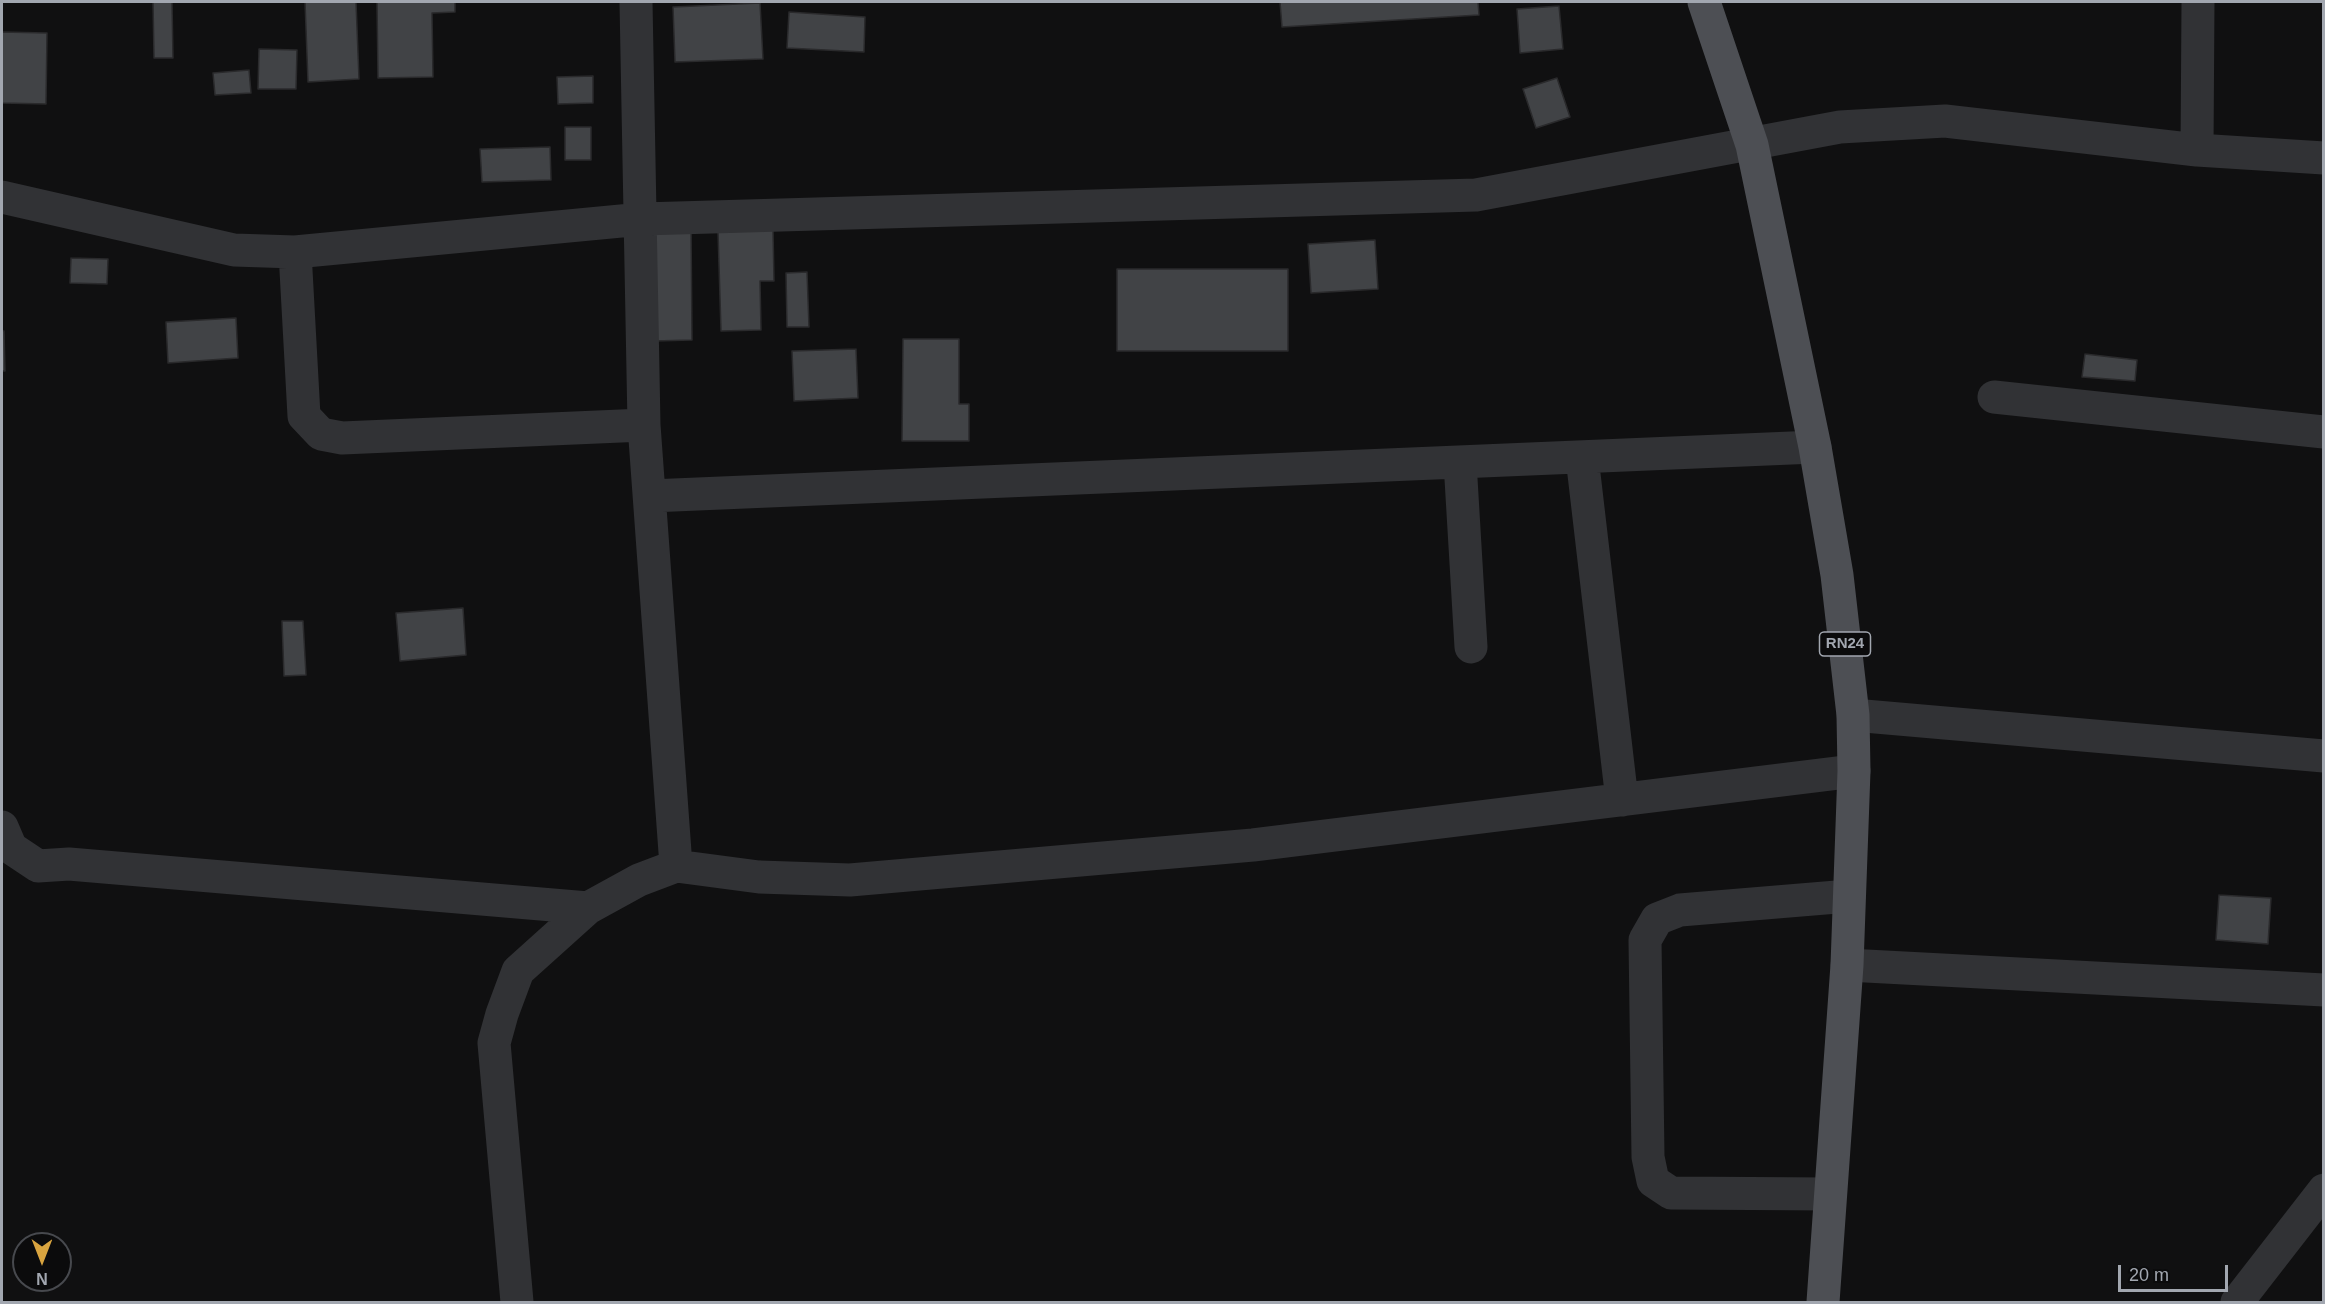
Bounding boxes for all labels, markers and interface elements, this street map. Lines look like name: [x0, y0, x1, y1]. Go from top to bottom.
road number: RN24: [1820, 632, 1870, 656]
north arrow: [12, 1232, 72, 1292]
scale bar: [2121, 1253, 2230, 1291]
text: 20 m: [2129, 1265, 2169, 1285]
text: N: [36, 1270, 48, 1287]

